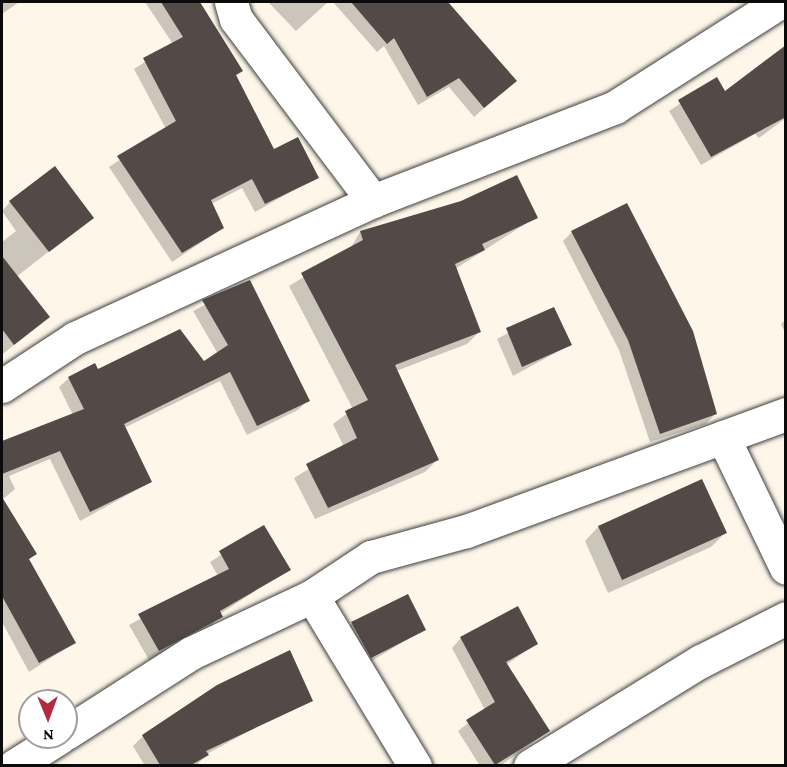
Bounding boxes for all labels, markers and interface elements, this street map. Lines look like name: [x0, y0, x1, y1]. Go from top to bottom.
north arrow: [18, 689, 78, 749]
text: N: [43, 727, 54, 744]

